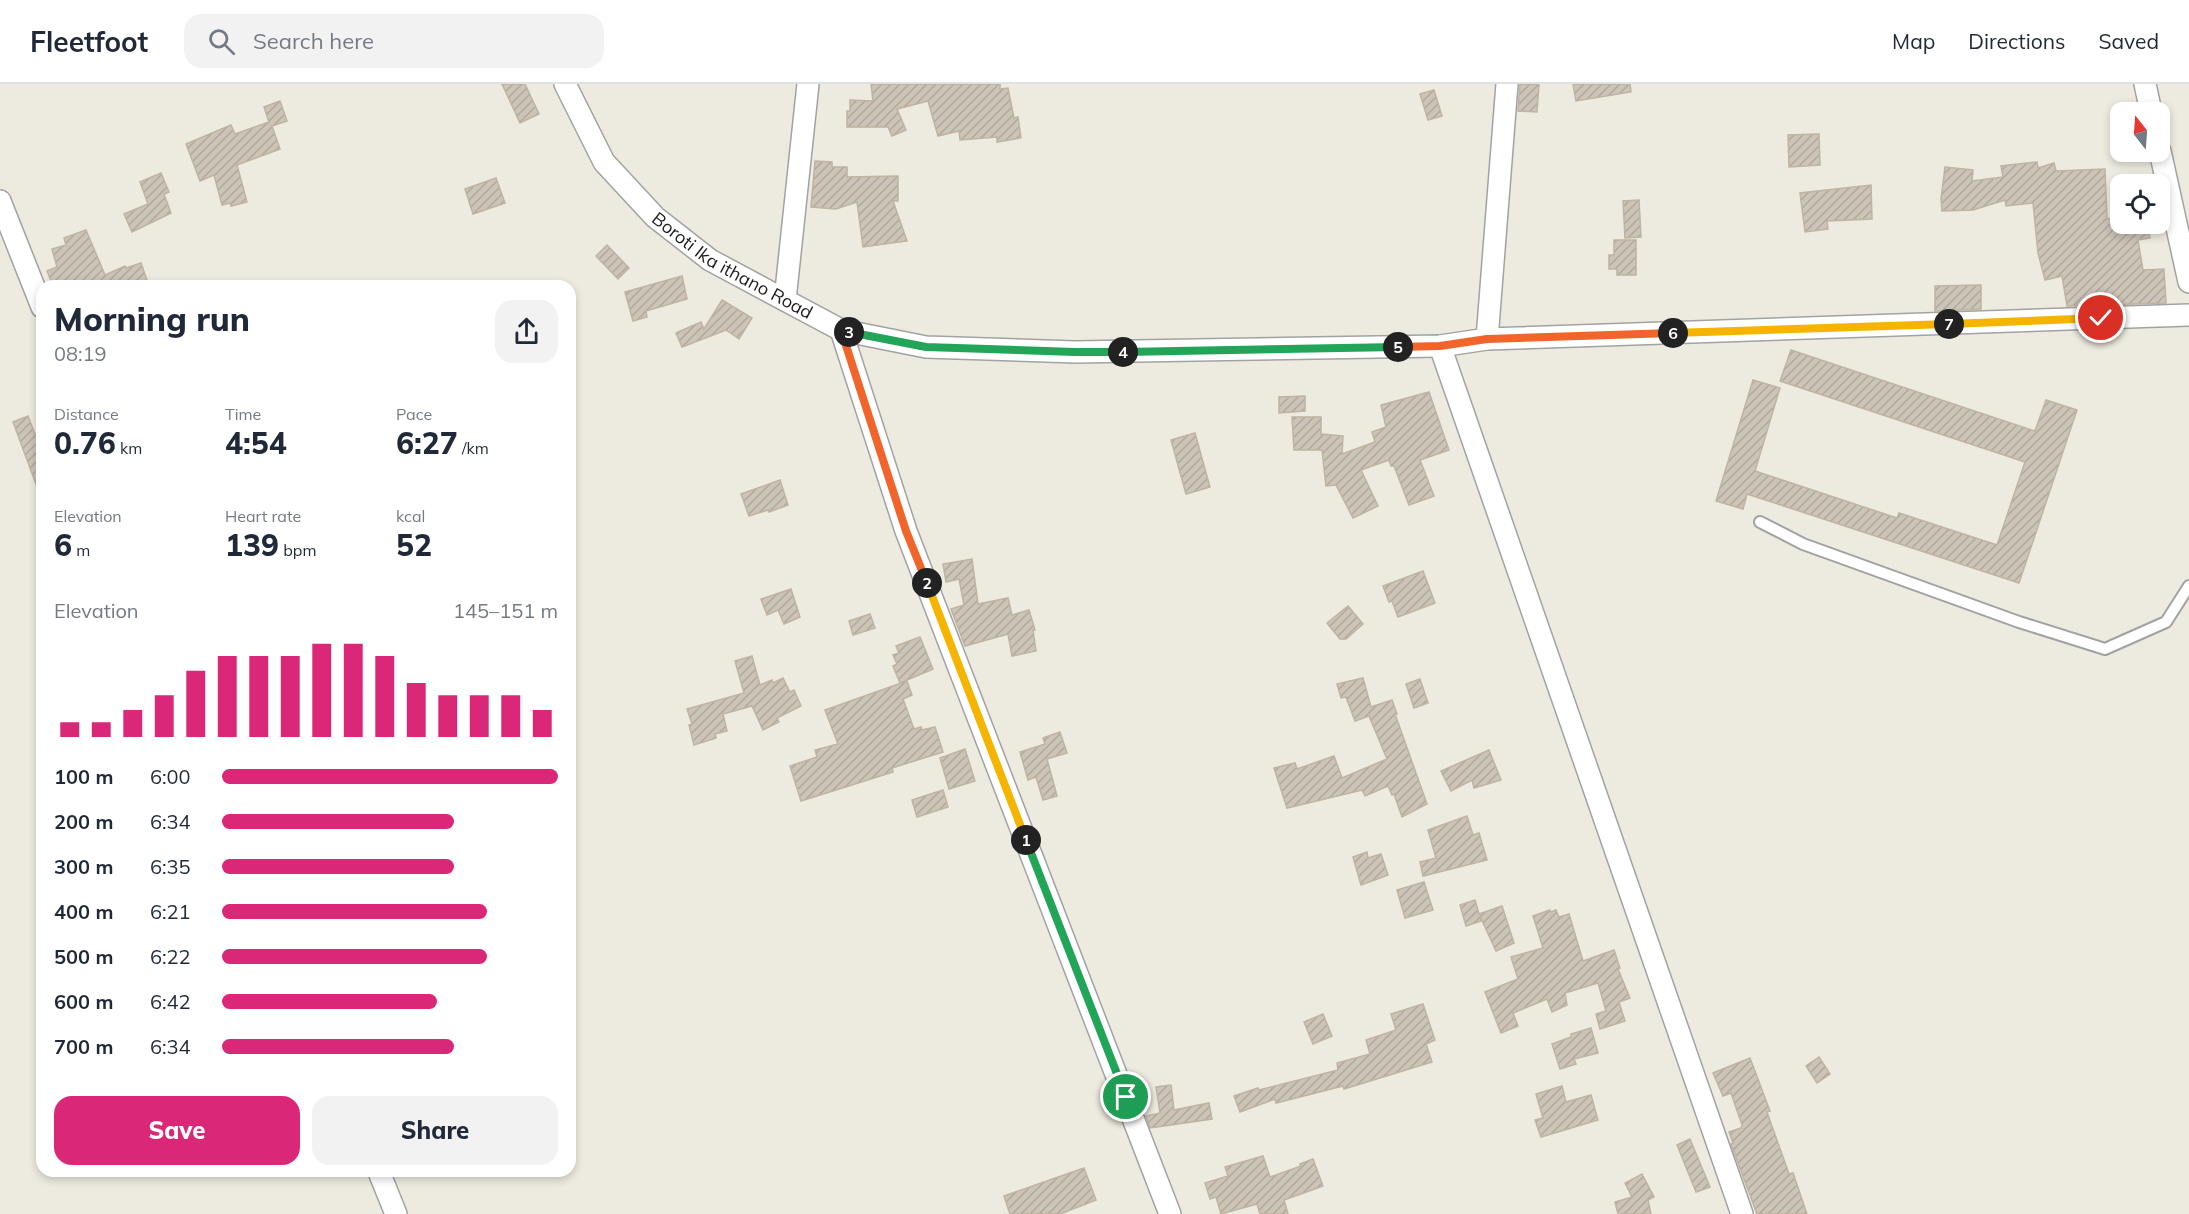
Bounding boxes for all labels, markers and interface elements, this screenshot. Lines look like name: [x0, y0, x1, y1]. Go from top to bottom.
search box: [184, 14, 604, 68]
text: Fleetfoot: [30, 24, 148, 59]
icon: search: [205, 25, 238, 58]
text: Search here: [253, 27, 374, 55]
text: Map: [1892, 28, 1935, 54]
text: Directions: [1968, 28, 2065, 54]
text: Saved: [2098, 28, 2159, 54]
north arrow: [2110, 102, 2170, 162]
map controls: [2110, 102, 2170, 234]
button: locate: [2110, 174, 2170, 234]
street label: Boroti Ika ithano Road: [647, 207, 817, 324]
pin: [2075, 292, 2126, 343]
text: Morning run: [54, 298, 250, 339]
button: share: [495, 300, 558, 363]
icon: check: [2084, 301, 2117, 334]
pin: 7: [1934, 309, 1964, 339]
text: 7: [1944, 314, 1954, 334]
pin: 3: [834, 317, 864, 347]
pin: 6: [1658, 318, 1688, 348]
text: 3: [844, 322, 854, 342]
text: 6: [1668, 323, 1678, 343]
pin: 5: [1383, 332, 1413, 362]
pin: 4: [1108, 337, 1138, 367]
text: 5: [1393, 337, 1403, 357]
text: 08:19: [54, 341, 107, 366]
text: 4: [1118, 342, 1128, 362]
text: Distance: [54, 404, 119, 424]
text: Time: [225, 404, 261, 424]
text: Pace: [396, 404, 432, 424]
text: 0.76: [54, 424, 116, 462]
text: 4:54: [225, 424, 287, 462]
text: 6:27: [396, 424, 458, 462]
text: km: [116, 438, 142, 458]
text: /km: [458, 438, 489, 458]
text: Elevation: [54, 506, 122, 526]
text: Heart rate: [225, 506, 301, 526]
text: kcal: [396, 506, 425, 526]
text: 6: [54, 526, 72, 564]
text: 139: [225, 526, 279, 564]
text: 52: [396, 526, 432, 564]
text: m: [72, 540, 90, 560]
text: bpm: [279, 540, 316, 560]
pin: 2: [912, 568, 942, 598]
text: 2: [922, 573, 932, 593]
text: Elevation: [54, 598, 139, 623]
text: 145–151 m: [453, 598, 558, 623]
text: 100 m: [54, 764, 113, 789]
text: 6:00: [150, 764, 191, 789]
text: 200 m: [54, 809, 113, 834]
text: 6:34: [150, 809, 191, 834]
pin: 1: [1011, 825, 1041, 855]
text: 1: [1021, 830, 1031, 850]
text: 300 m: [54, 854, 113, 879]
text: 6:35: [150, 854, 191, 879]
text: 400 m: [54, 899, 113, 924]
text: 6:21: [150, 899, 191, 924]
text: 500 m: [54, 944, 113, 969]
text: 6:22: [150, 944, 191, 969]
text: 600 m: [54, 989, 113, 1014]
text: 6:42: [150, 989, 191, 1014]
text: 700 m: [54, 1034, 113, 1059]
text: 6:34: [150, 1034, 191, 1059]
pin: [1100, 1071, 1151, 1122]
icon: arrive: [1109, 1080, 1142, 1113]
button: Save: [54, 1096, 300, 1165]
button: Share: [312, 1096, 558, 1165]

